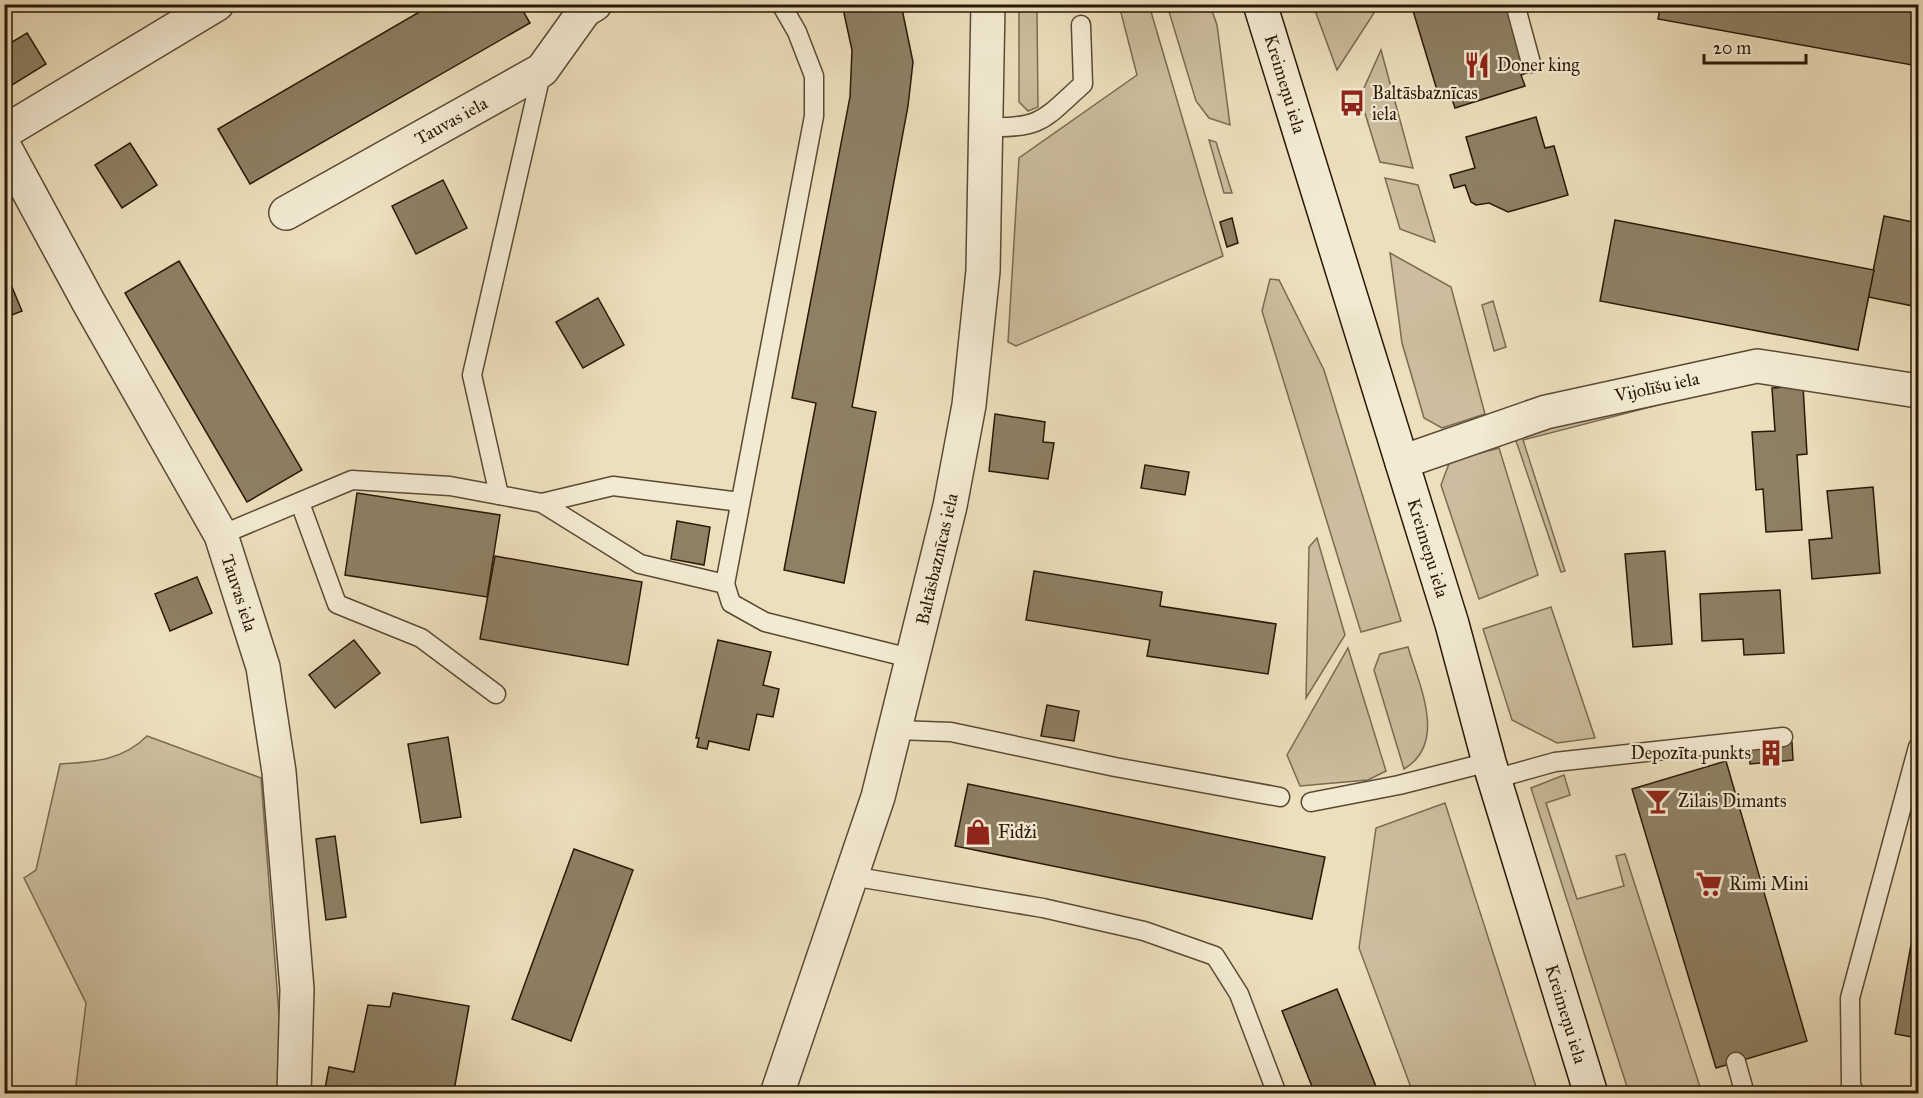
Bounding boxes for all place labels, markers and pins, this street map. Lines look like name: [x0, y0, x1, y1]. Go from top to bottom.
restaurant icon: Doner king: [1462, 50, 1492, 80]
place label: Doner king: [1497, 54, 1580, 77]
place label: Baltāsbaznīcas iela: [1372, 82, 1478, 125]
bus stop icon: Baltāsbaznīcas iela: [1337, 88, 1367, 118]
building icon: Depozīta punkts: [1756, 738, 1786, 768]
place label: Depozīta punkts: [1630, 742, 1751, 764]
bar icon: Zilais Dimants: [1643, 786, 1673, 816]
place label: Zilais Dimants: [1678, 790, 1787, 812]
shop icon: Fidži: [963, 817, 993, 847]
place label: Fidži: [998, 821, 1037, 843]
supermarket icon: Rimi Mini: [1694, 869, 1724, 899]
place label: Rimi Mini: [1729, 873, 1809, 895]

